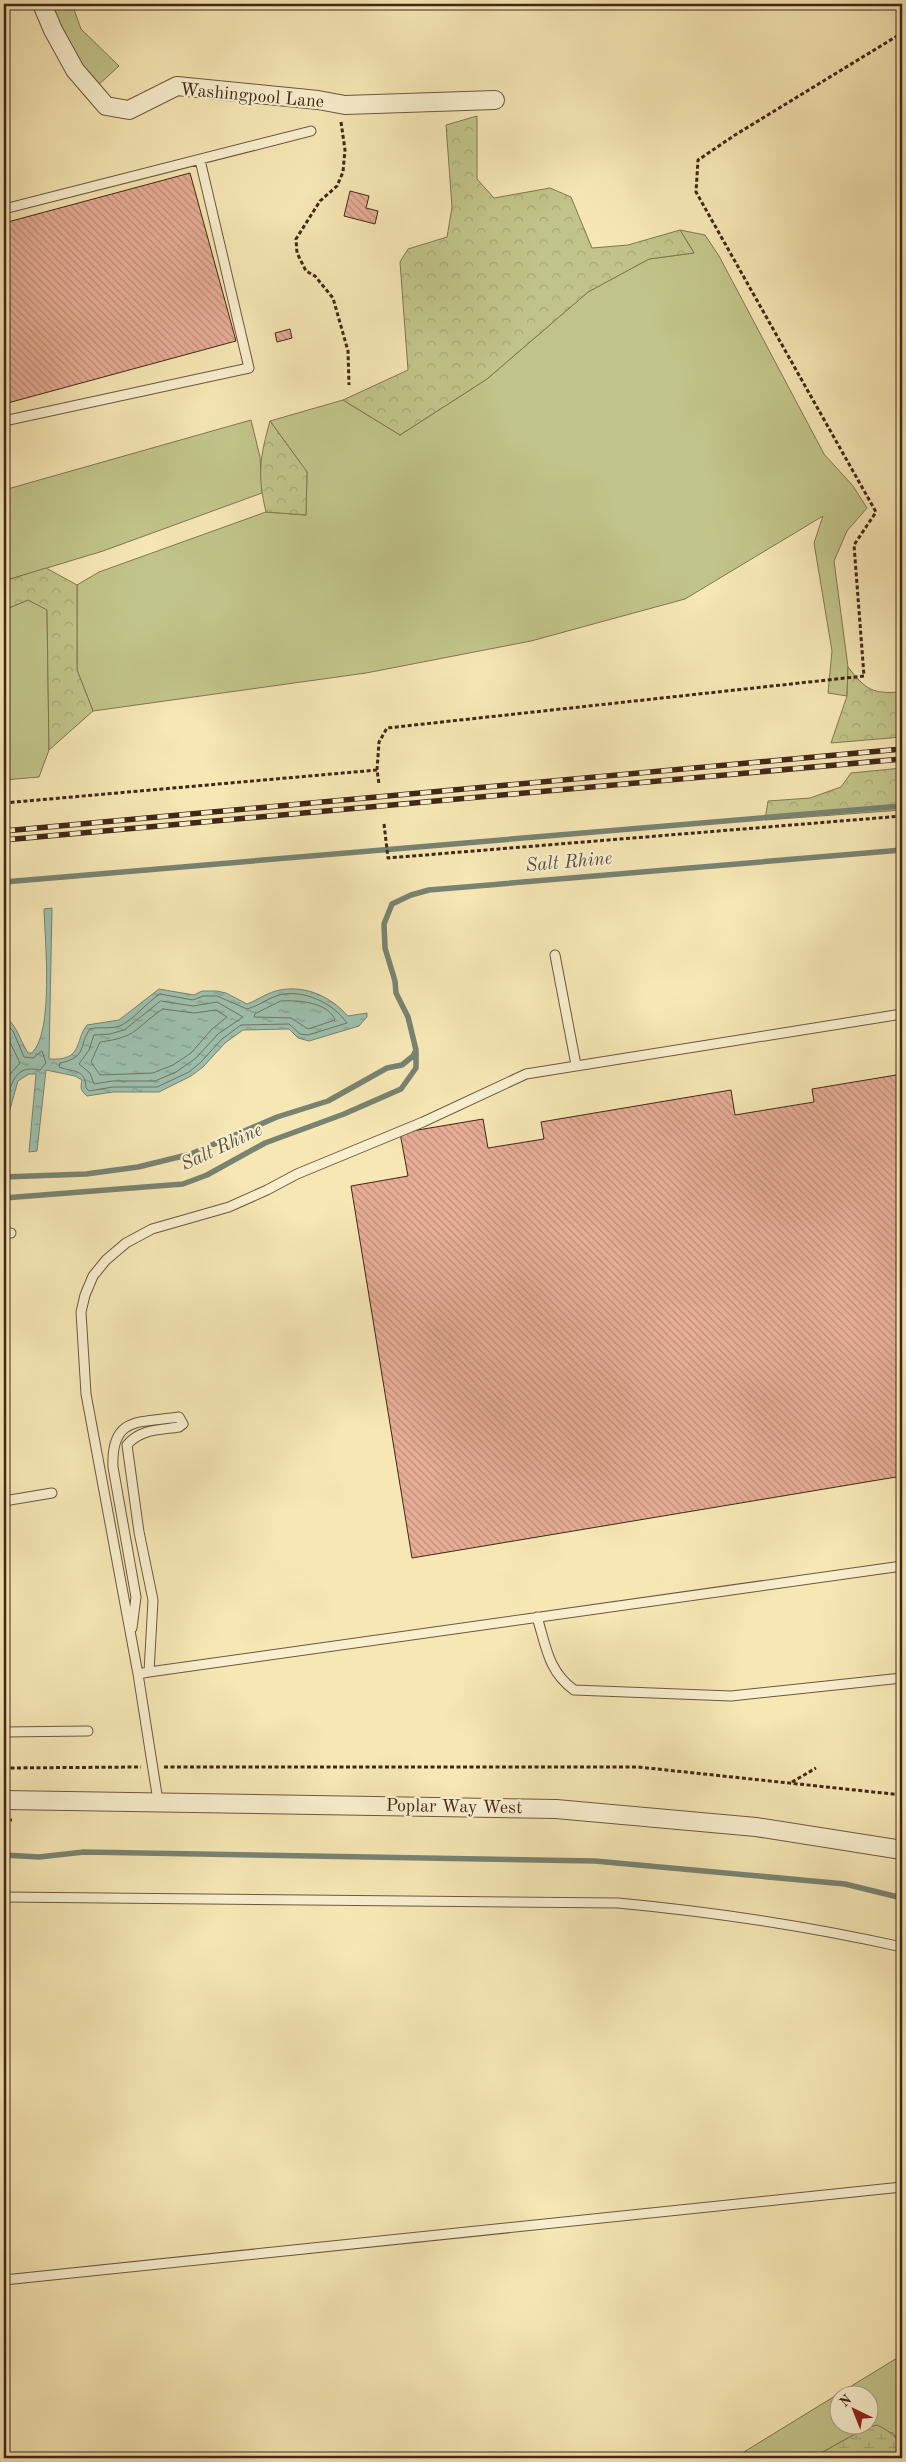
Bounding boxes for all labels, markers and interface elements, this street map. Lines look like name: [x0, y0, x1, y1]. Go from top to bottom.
street label: Washingpool Lane: [179, 81, 325, 111]
water label: Salt Rhine: [525, 850, 614, 876]
water label: Salt Rhine: [178, 1121, 266, 1175]
street label: Poplar Way West: [386, 1797, 522, 1817]
north arrow: [828, 2384, 878, 2434]
text: N: [837, 2392, 855, 2410]

